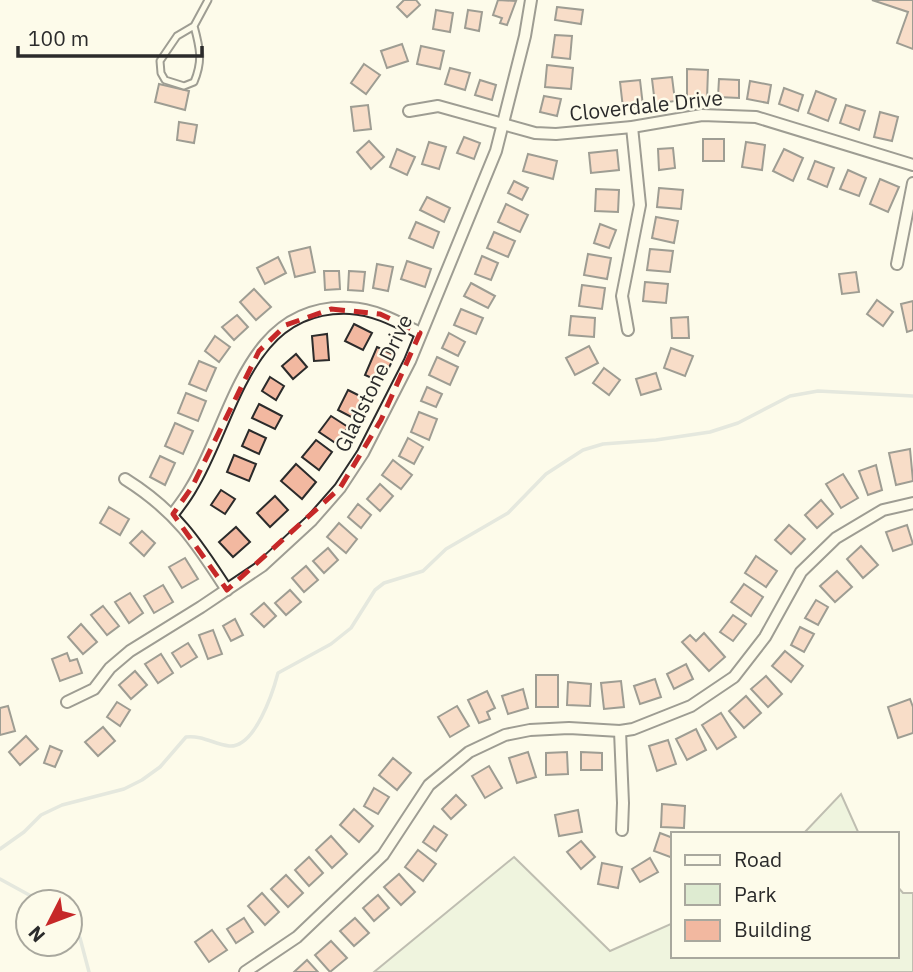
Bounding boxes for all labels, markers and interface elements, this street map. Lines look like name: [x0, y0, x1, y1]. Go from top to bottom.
scale bar: [18, 14, 201, 58]
text: 100 m: [28, 24, 89, 52]
street label: Cloverdale Drive: [568, 83, 724, 127]
street label: Gladstone Drive: [328, 309, 418, 457]
legend: [671, 832, 899, 958]
text: Road: [734, 845, 782, 873]
text: Park: [734, 880, 777, 908]
north arrow: [14, 888, 84, 958]
text: Building: [734, 915, 811, 943]
text: N: [23, 921, 50, 948]

